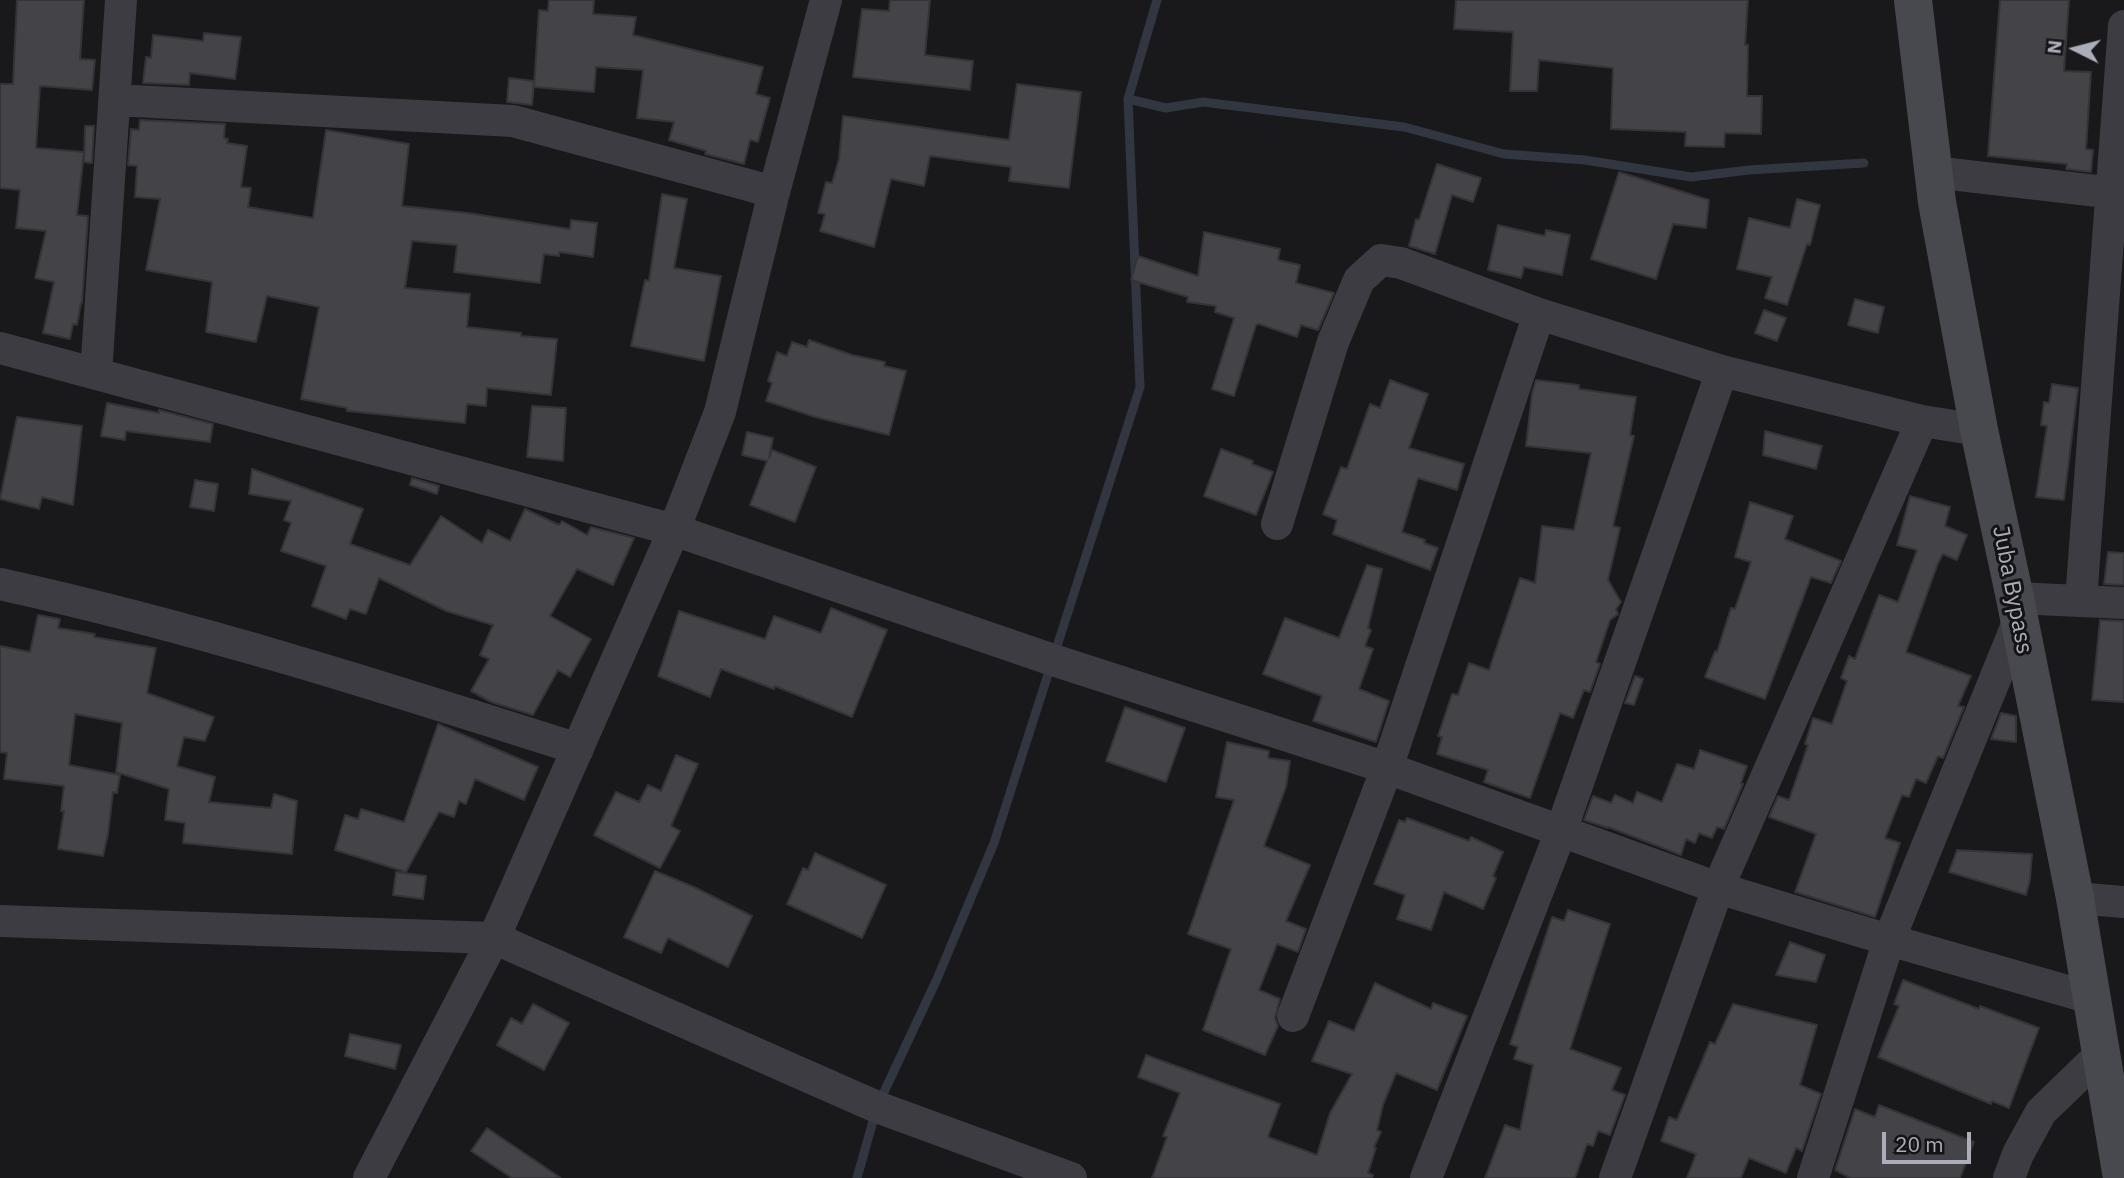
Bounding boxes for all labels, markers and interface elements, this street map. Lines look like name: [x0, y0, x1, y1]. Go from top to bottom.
north arrow: [2040, 14, 2110, 84]
text: N: [2041, 39, 2067, 55]
street label: Juba Bypass: [1986, 524, 2038, 656]
scale bar: [1886, 1118, 1975, 1162]
text: 20 m: [1895, 1130, 1944, 1158]

